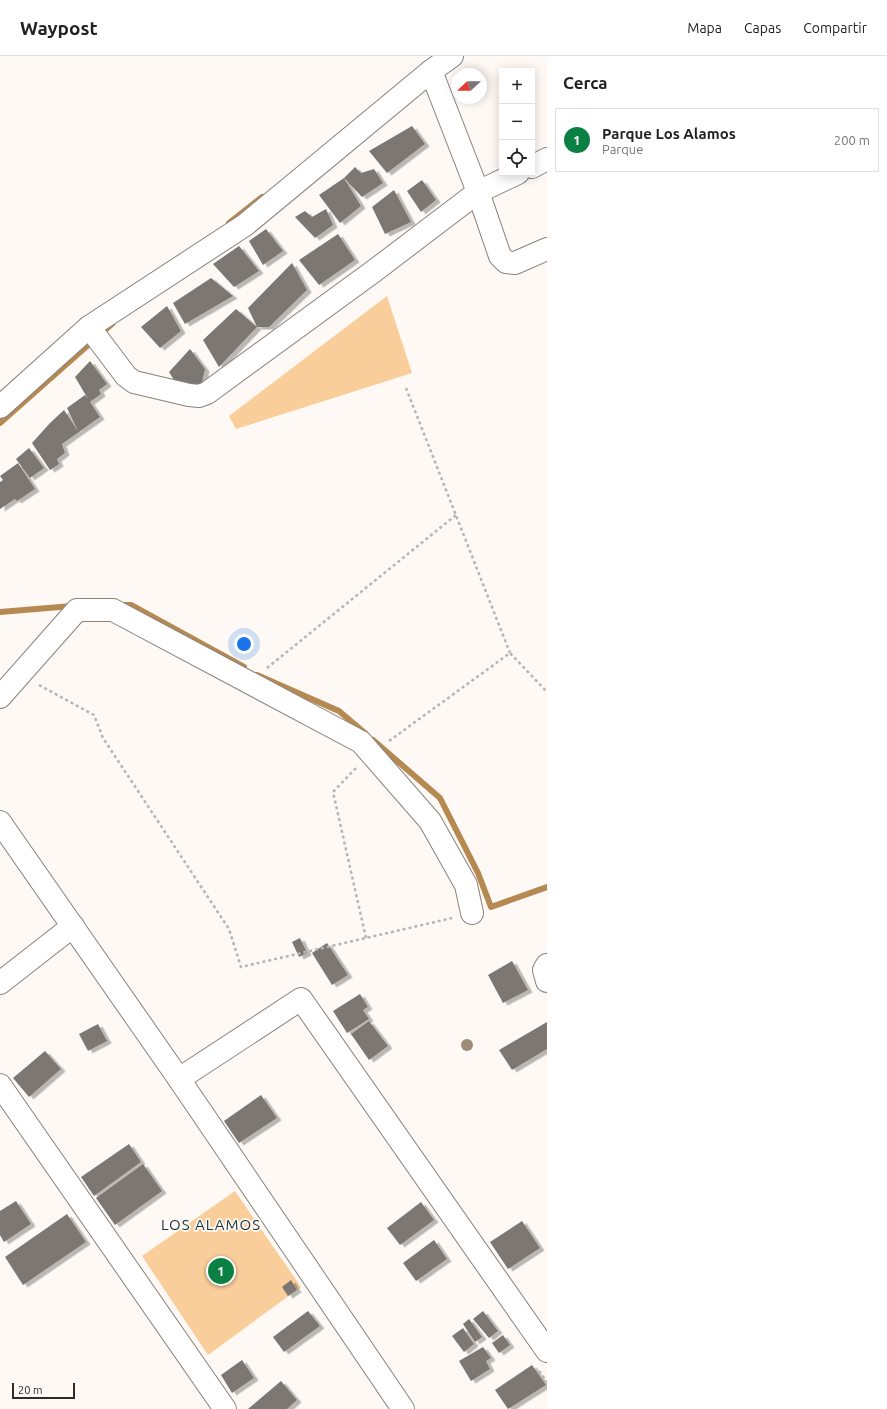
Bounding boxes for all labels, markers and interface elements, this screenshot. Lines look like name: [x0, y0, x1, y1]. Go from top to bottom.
text: Waypost: [20, 17, 98, 39]
text: Mapa: [687, 20, 722, 36]
text: Capas: [744, 20, 781, 36]
text: Compartir: [803, 20, 867, 36]
north arrow: [451, 68, 487, 104]
map controls: [499, 68, 535, 176]
button: +: [499, 68, 535, 104]
text: Cerca: [563, 73, 608, 92]
button: −: [499, 104, 535, 140]
text: Parque Los Alamos: [602, 125, 736, 142]
text: 1: [573, 133, 581, 147]
text: 200 m: [834, 133, 870, 147]
button: locate: [499, 140, 535, 176]
text: Parque: [602, 142, 643, 156]
your location: [234, 634, 254, 654]
district label: LOS ALAMOS: [161, 1216, 261, 1233]
pin: 1: [208, 1256, 234, 1286]
scale bar: [12, 1381, 75, 1400]
text: 20 m: [18, 1384, 42, 1396]

